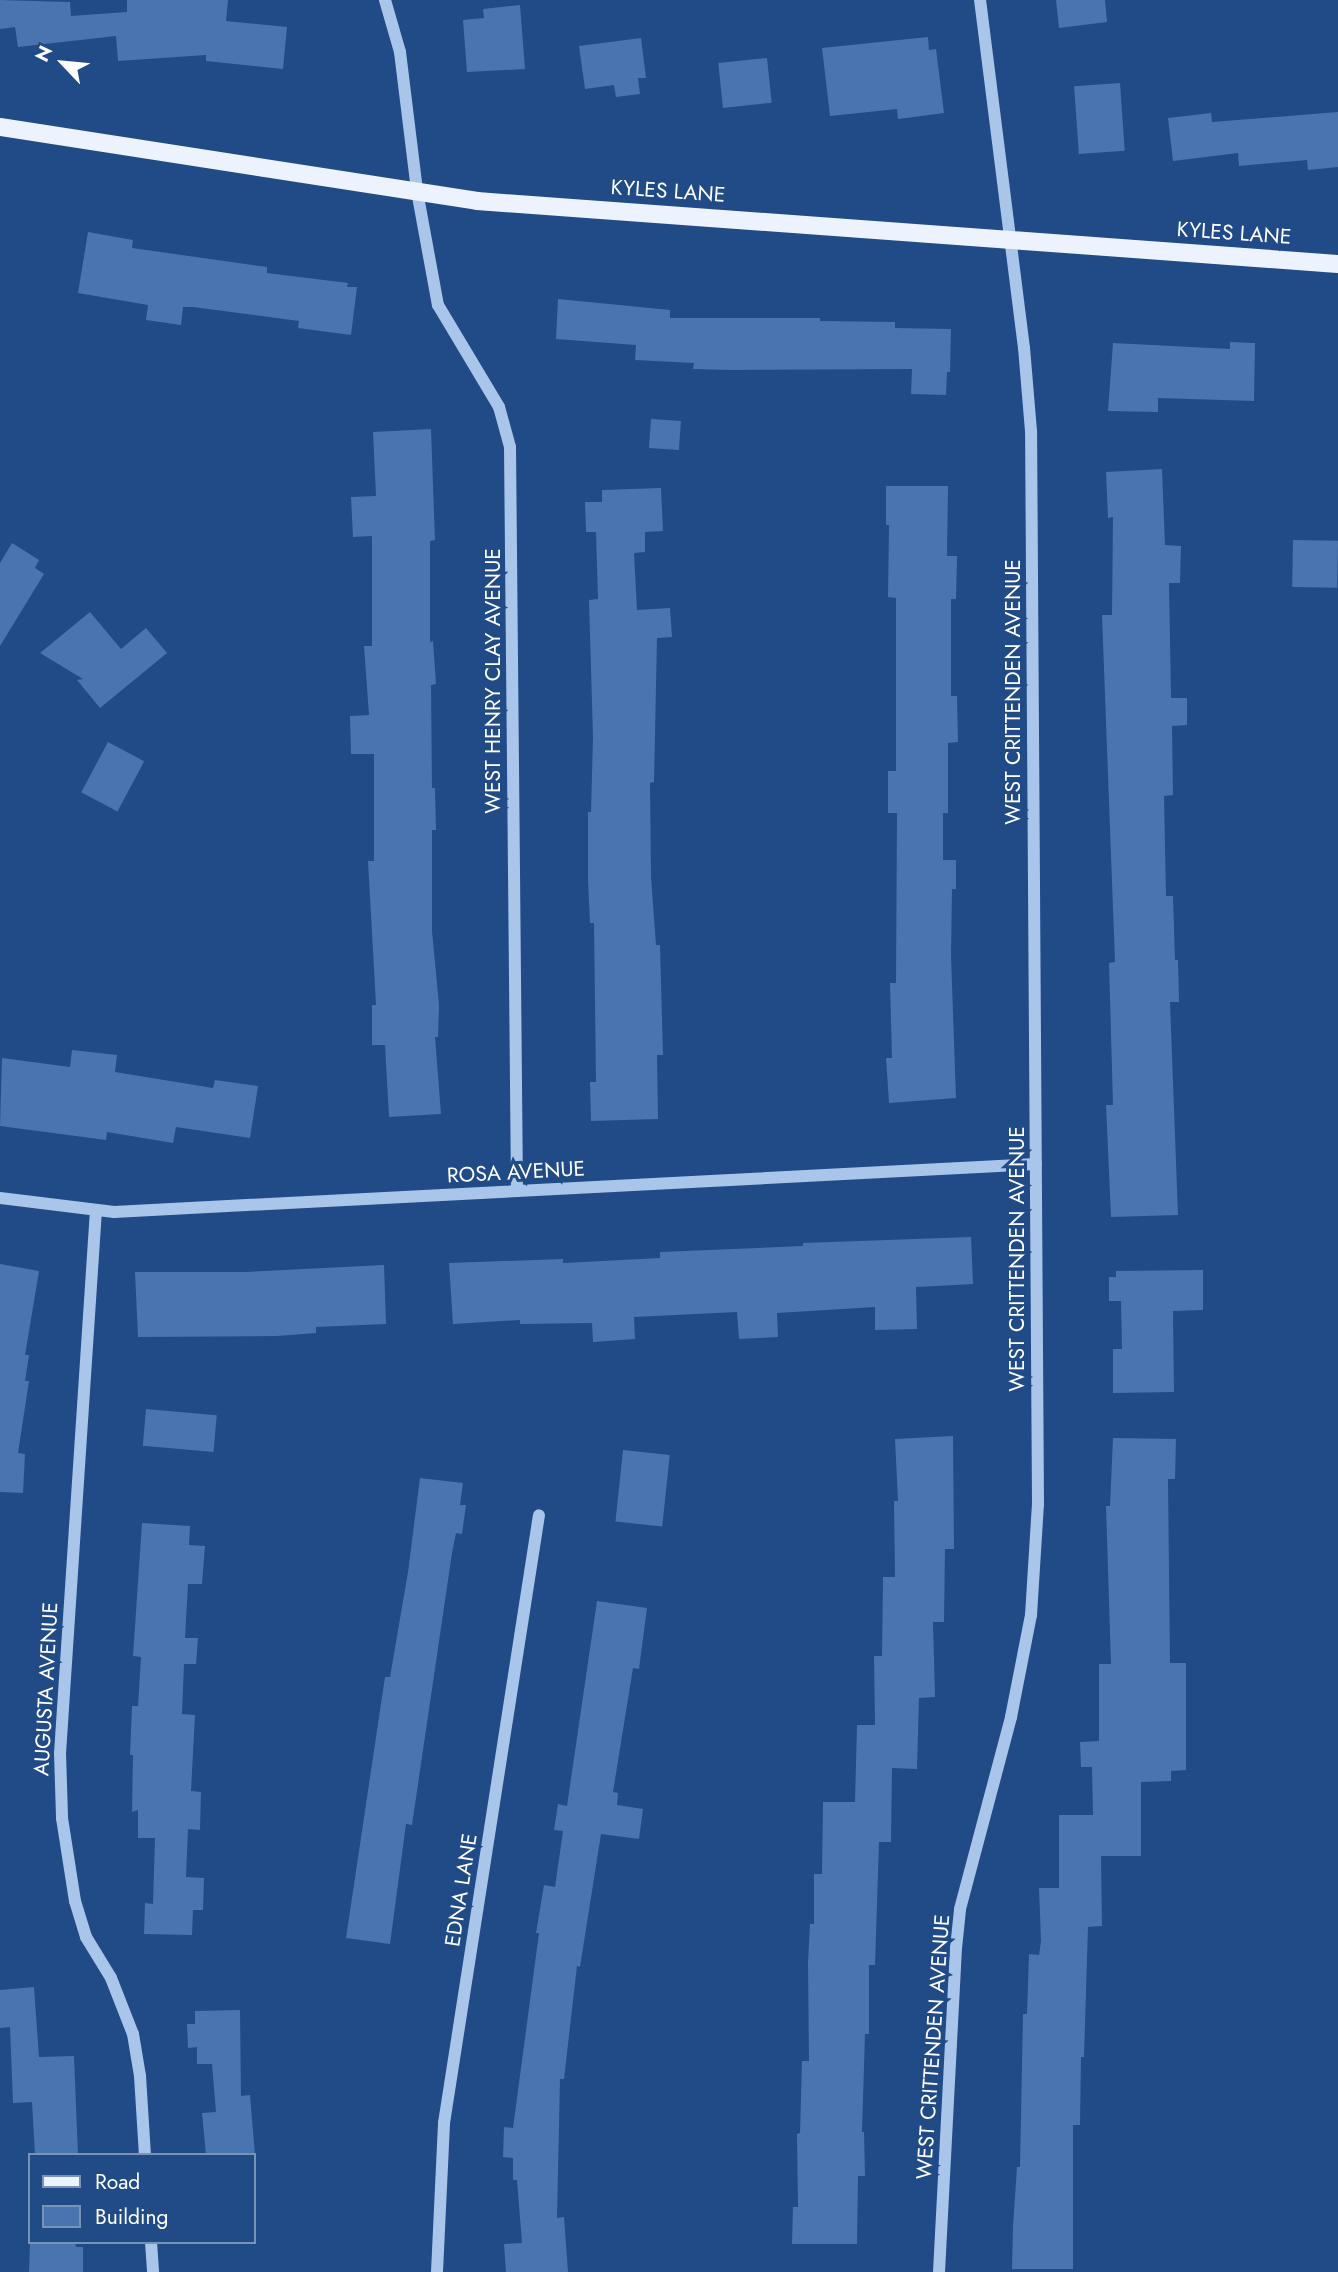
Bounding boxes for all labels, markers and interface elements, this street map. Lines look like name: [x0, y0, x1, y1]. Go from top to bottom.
north arrow: [28, 28, 98, 98]
text: N: [28, 41, 59, 66]
street label: KYLES LANE: [610, 174, 726, 208]
street label: KYLES LANE: [1176, 216, 1292, 250]
street label: WEST HENRY CLAY AVENUE: [480, 548, 506, 814]
street label: WEST CRITTENDEN AVENUE: [1000, 559, 1026, 825]
street label: WEST CRITTENDEN AVENUE: [1004, 1126, 1030, 1392]
street label: ROSA AVENUE: [446, 1156, 586, 1188]
street label: AUGUSTA AVENUE: [29, 1602, 63, 1776]
street label: EDNA LANE: [440, 1832, 482, 1948]
street label: WEST CRITTENDEN AVENUE: [911, 1914, 955, 2180]
legend: [28, 2153, 256, 2244]
text: Road: [95, 2167, 140, 2197]
text: Building: [95, 2202, 168, 2232]

